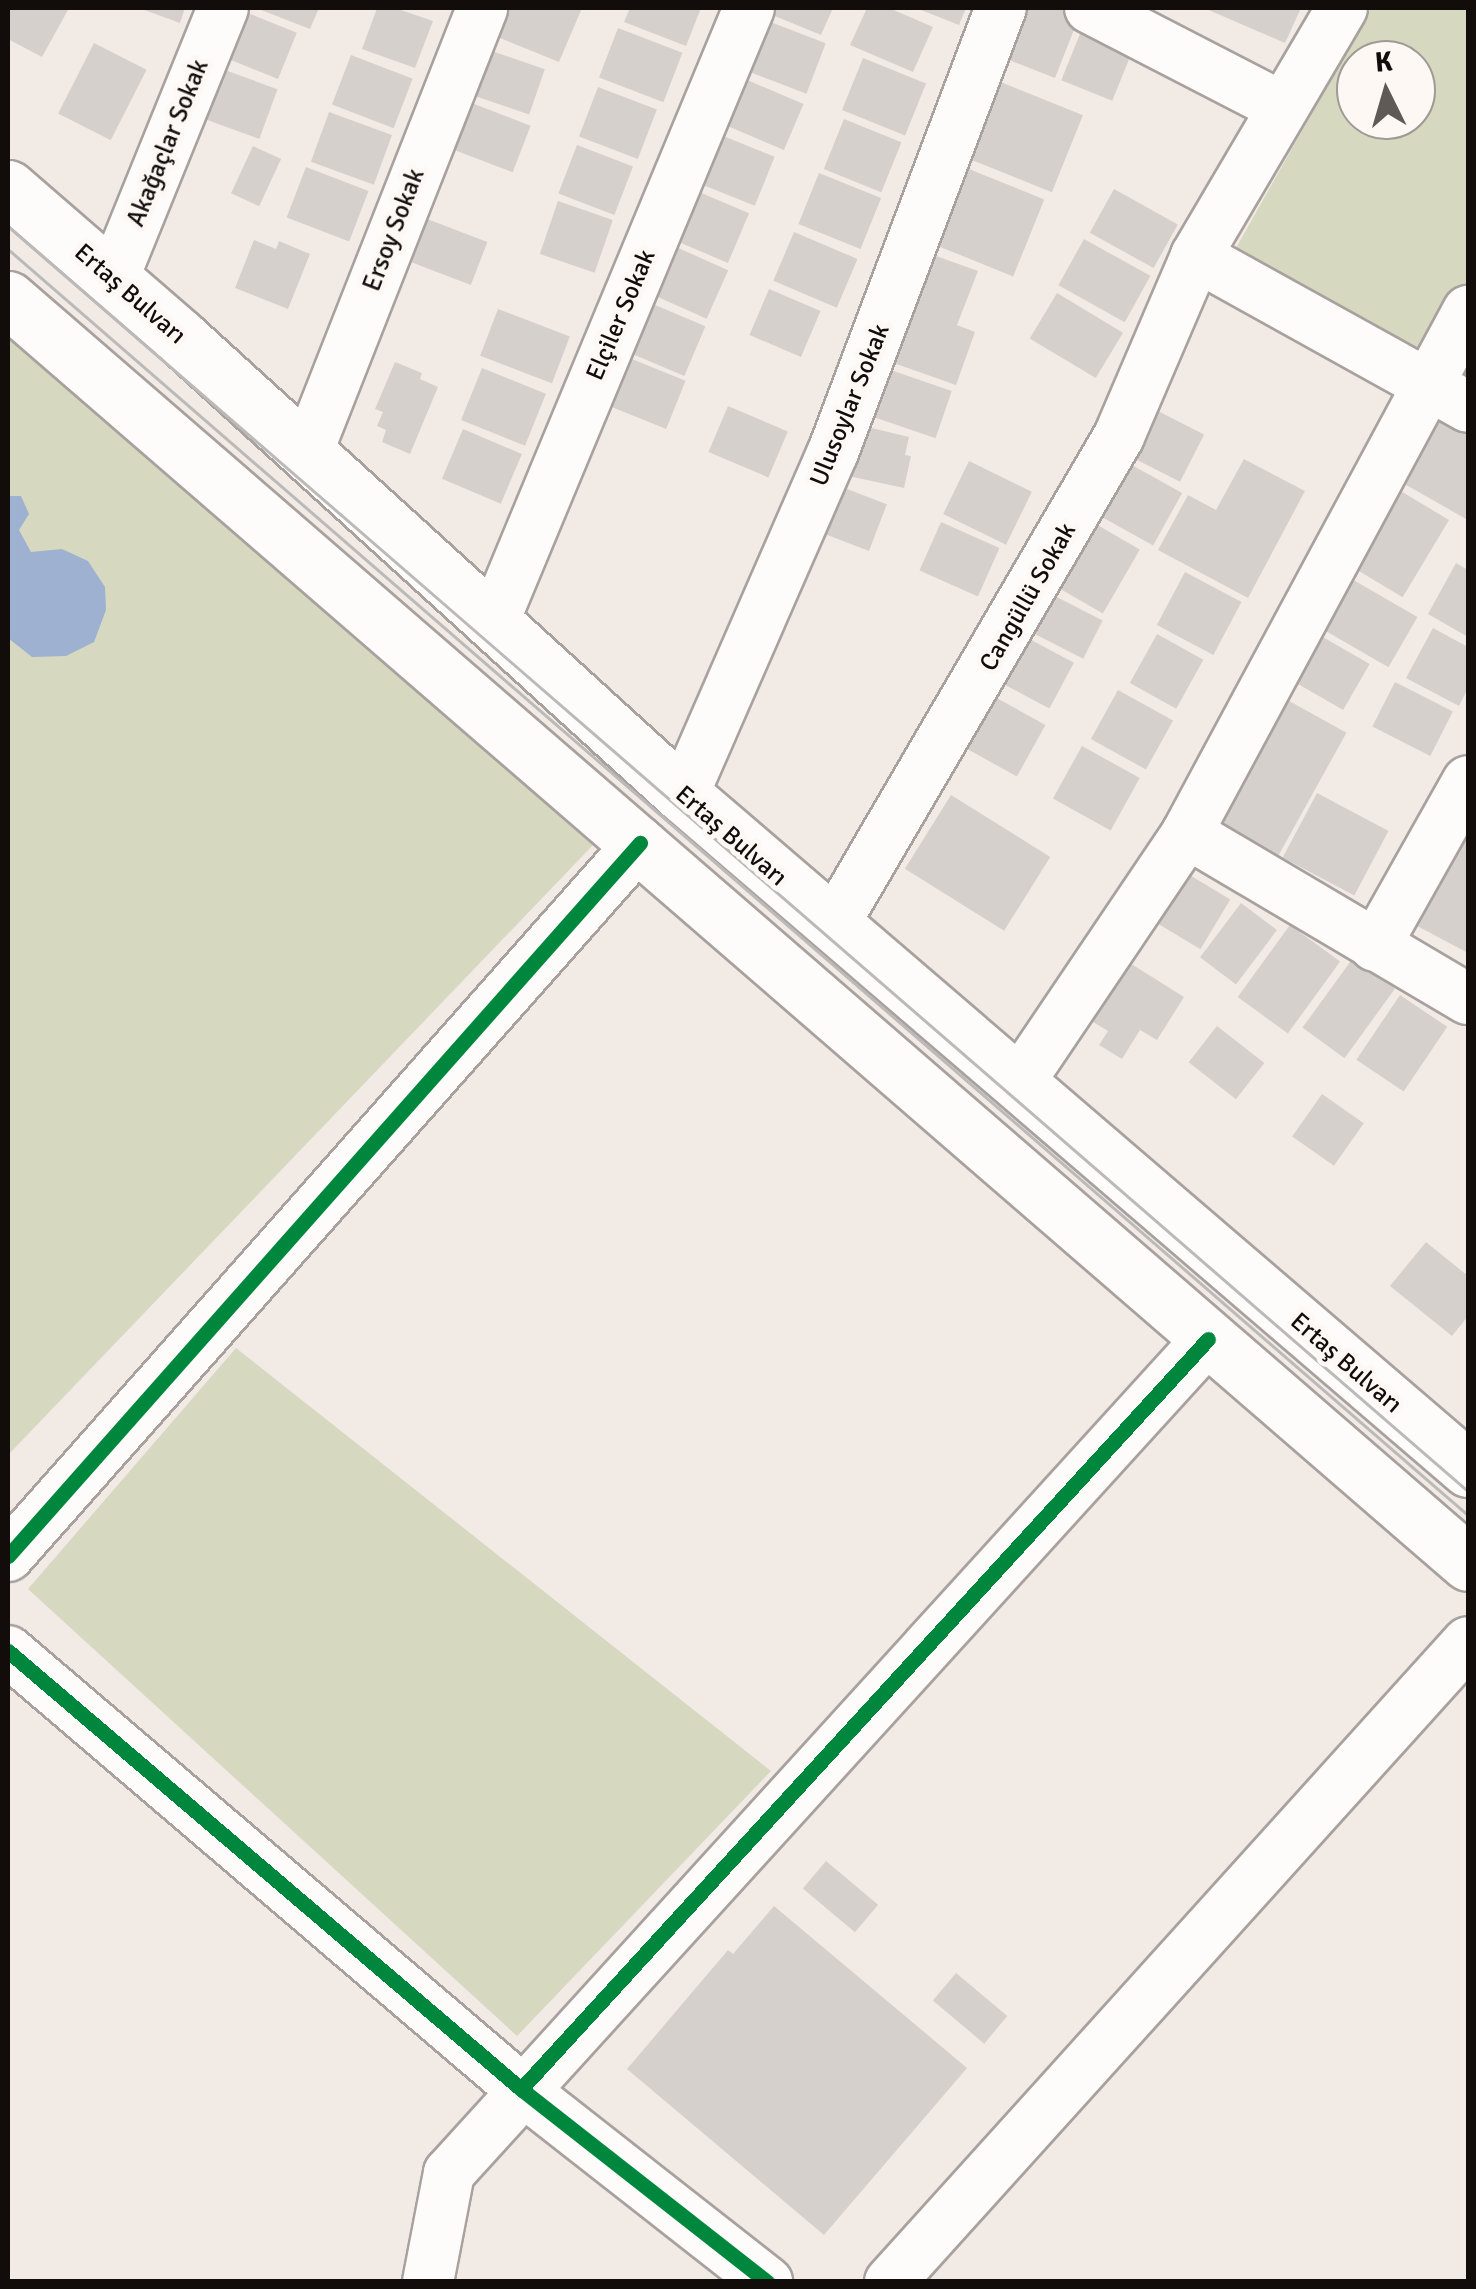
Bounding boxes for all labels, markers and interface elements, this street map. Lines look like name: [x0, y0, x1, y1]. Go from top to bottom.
north arrow: [1336, 40, 1436, 140]
text: K: [1373, 44, 1394, 80]
street label: Akağaçlar Sokak: [121, 55, 215, 231]
street label: Ersoy Sokak: [357, 165, 431, 295]
street label: Ertaş Bulvarı: [68, 237, 192, 351]
street label: Elçiler Sokak: [580, 245, 662, 385]
street label: Ulusoylar Sokak: [804, 320, 896, 490]
street label: Cangüllü Sokak: [973, 518, 1083, 676]
street label: Ertaş Bulvarı: [669, 779, 793, 893]
street label: Ertaş Bulvarı: [1284, 1306, 1408, 1420]

